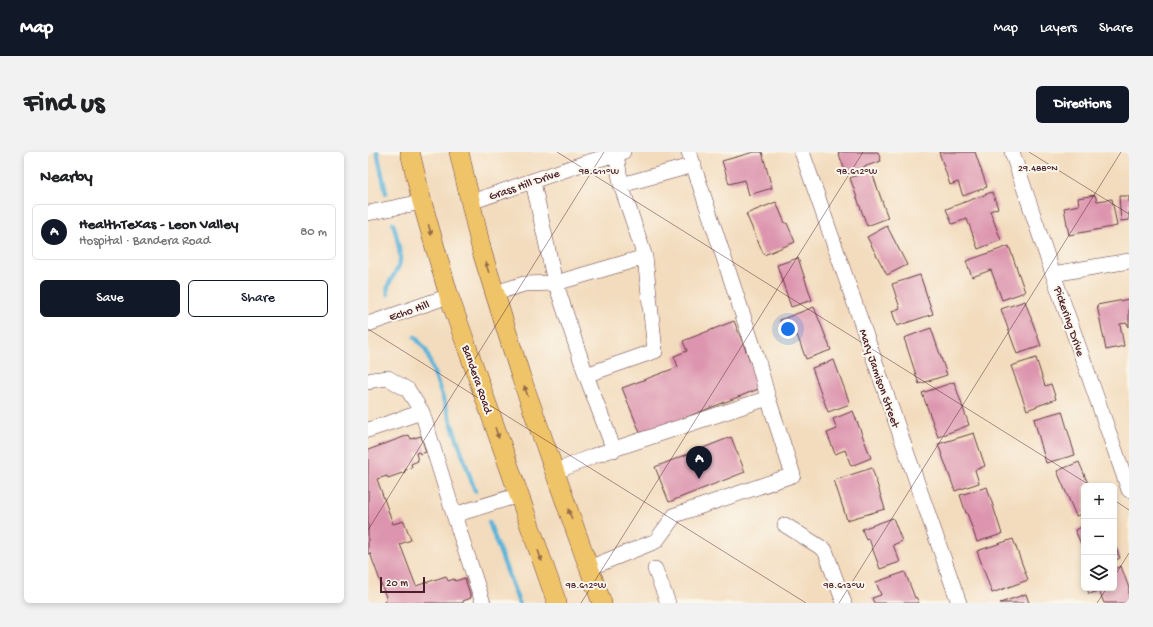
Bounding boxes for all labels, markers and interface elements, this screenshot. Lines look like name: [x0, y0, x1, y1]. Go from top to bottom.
text: Map: [20, 17, 53, 40]
text: Map: [994, 20, 1018, 37]
text: Layers: [1040, 20, 1077, 37]
text: Share: [1099, 20, 1133, 37]
button: Directions: [1036, 86, 1129, 123]
text: Find us: [24, 88, 104, 121]
text: 29.488°N: [1018, 163, 1058, 175]
text: 98.611°W: [578, 166, 619, 178]
text: 98.612°W: [836, 166, 878, 178]
street label: Grass Hill Drive: [487, 167, 563, 205]
text: Nearby: [40, 168, 93, 188]
text: HealthTexas - Leon Valley: [79, 216, 238, 234]
text: A: [50, 225, 58, 240]
text: 80 m: [300, 225, 327, 240]
one-way arrow: [427, 225, 433, 237]
text: Hospital · Bandera Road: [79, 234, 210, 249]
one-way arrow: [484, 261, 490, 273]
button: Save: [40, 280, 180, 317]
button: Share: [188, 280, 328, 317]
street label: Pickering Drive: [1049, 284, 1087, 359]
street label: Echo Hill: [388, 298, 432, 325]
your location: [778, 319, 798, 339]
street label: Mary Jamison Street: [855, 328, 902, 431]
street label: Bandera Road: [457, 343, 495, 417]
one-way arrow: [523, 385, 529, 397]
one-way arrow: [495, 428, 501, 440]
pin: A: [686, 446, 712, 479]
map controls: [1081, 483, 1117, 591]
button: +: [1081, 483, 1117, 519]
one-way arrow: [566, 507, 572, 519]
button: −: [1081, 519, 1117, 555]
one-way arrow: [538, 551, 544, 563]
button: layers: [1081, 555, 1117, 591]
scale bar: [380, 575, 425, 594]
text: 20 m: [386, 578, 408, 590]
text: 98.612°W: [565, 580, 607, 592]
text: 98.613°W: [823, 580, 865, 592]

